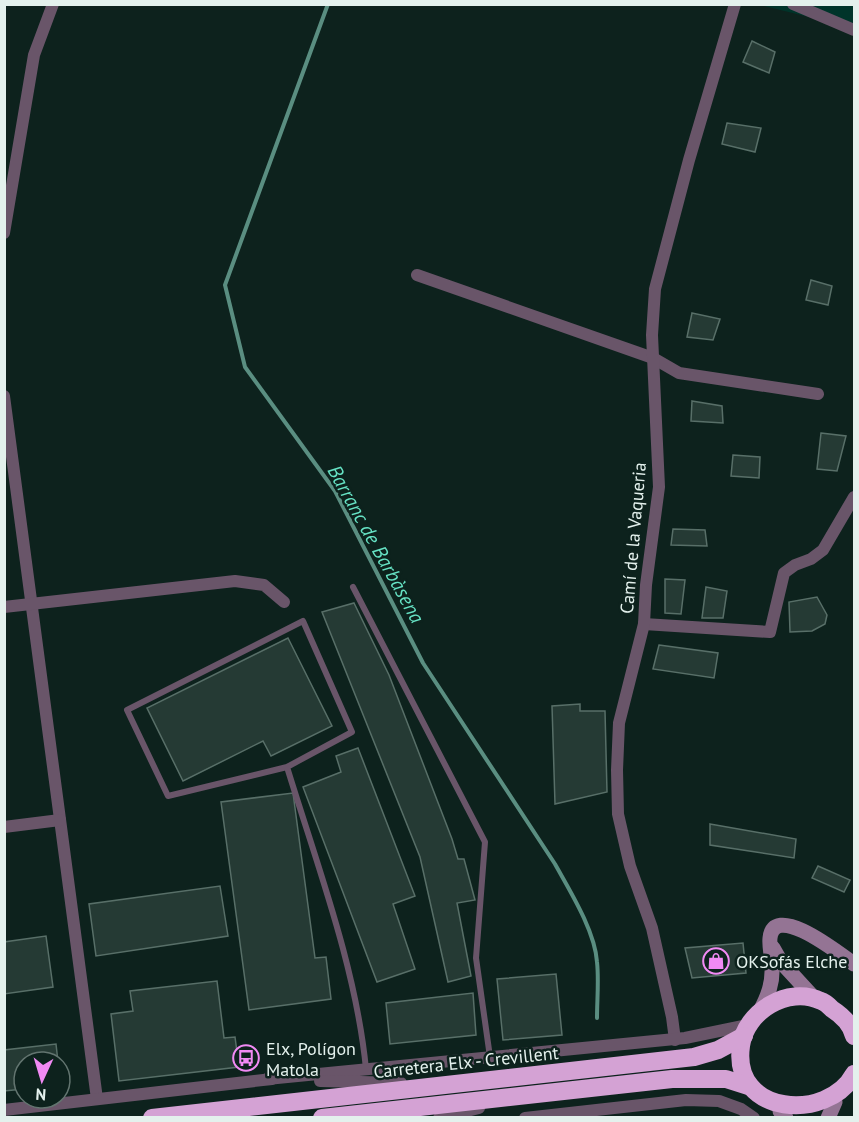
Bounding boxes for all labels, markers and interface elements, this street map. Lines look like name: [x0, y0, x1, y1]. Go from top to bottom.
water label: Barranc de Barbàsena: [322, 460, 430, 628]
street label: Camí de la Vaqueria: [615, 461, 651, 615]
shop icon: OKSofás Elche: [701, 946, 731, 976]
place label: OKSofás Elche: [736, 950, 847, 973]
place label: Elx, Polígon Matola: [266, 1037, 356, 1081]
street label: Carretera Elx - Crevillent: [372, 1041, 560, 1083]
bus stop icon: Elx, Polígon Matola: [231, 1043, 261, 1073]
north arrow: [12, 1050, 72, 1110]
text: N: [35, 1085, 47, 1105]

